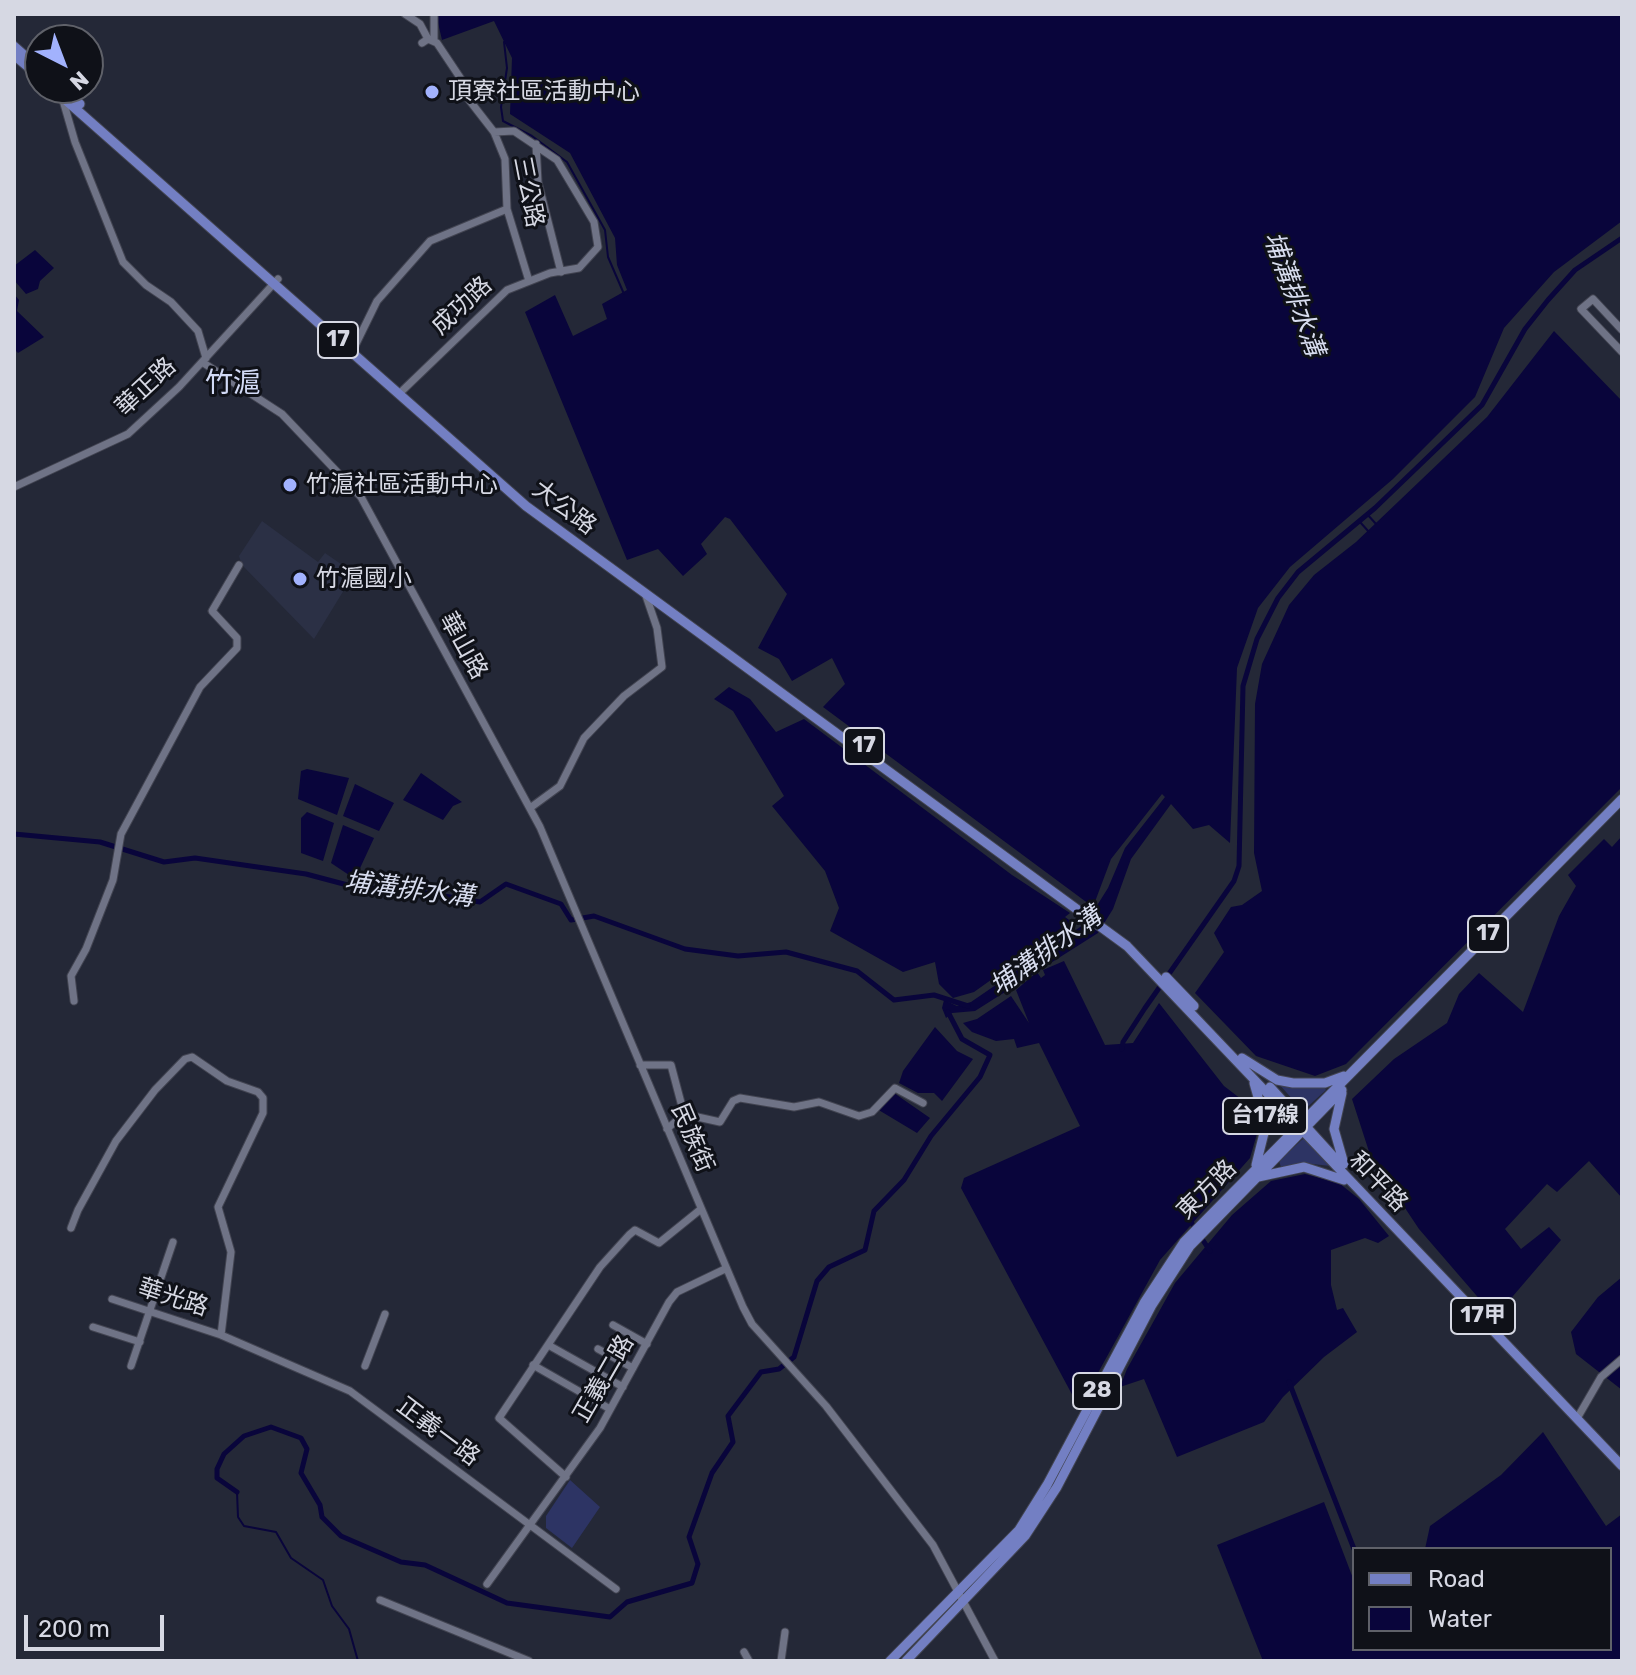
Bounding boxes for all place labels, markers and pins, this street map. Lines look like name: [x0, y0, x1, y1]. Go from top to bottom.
place label: 頂寮社區活動中心: [448, 78, 640, 106]
marker: 頂寮社區活動中心: [423, 83, 441, 101]
place label: 竹滬社區活動中心: [306, 471, 498, 499]
marker: 竹滬社區活動中心: [281, 476, 299, 494]
place label: 竹滬國小: [316, 565, 412, 593]
marker: 竹滬國小: [291, 570, 309, 588]

